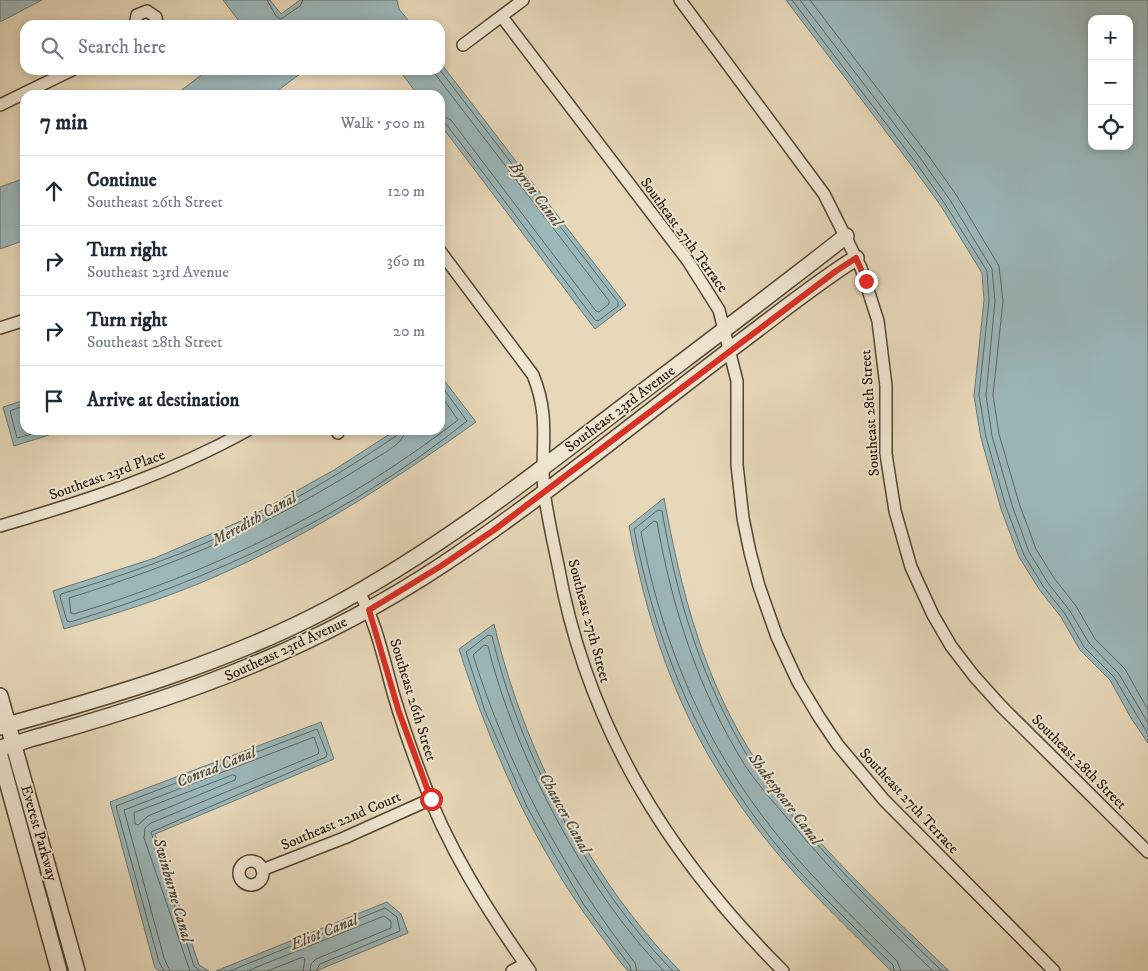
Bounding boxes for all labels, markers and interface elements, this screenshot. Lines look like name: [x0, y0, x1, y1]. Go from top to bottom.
map controls: [1088, 15, 1133, 150]
button: +: [1088, 15, 1133, 60]
search box: [20, 20, 445, 75]
icon: search: [38, 34, 66, 62]
text: Search here: [78, 36, 166, 59]
button: −: [1088, 60, 1133, 105]
button: locate: [1088, 105, 1133, 150]
text: 7 min: [40, 110, 88, 136]
text: Walk · 500 m: [340, 113, 425, 133]
water label: Byron Canal: [504, 157, 568, 232]
text: Continue: [87, 169, 157, 192]
street label: Southeast 27th Terrace: [636, 174, 732, 296]
icon: ahead: [40, 177, 68, 205]
text: 120 m: [387, 181, 425, 201]
text: Southeast 26th Street: [87, 192, 223, 212]
text: Turn right: [87, 239, 167, 262]
icon: right: [40, 247, 68, 275]
text: 360 m: [387, 251, 425, 271]
text: Southeast 23rd Avenue: [87, 262, 229, 282]
route end: [855, 270, 878, 293]
text: Turn right: [87, 309, 167, 332]
icon: right: [40, 317, 68, 345]
text: 20 m: [393, 321, 425, 341]
text: Southeast 28th Street: [87, 332, 222, 352]
street label: Southeast 28th Street: [856, 349, 884, 477]
street label: Southeast 23rd Avenue: [561, 361, 679, 457]
icon: arrive: [40, 387, 68, 415]
text: Arrive at destination: [87, 389, 239, 412]
street label: Southeast 23rd Place: [46, 445, 168, 505]
water label: Meredith Canal: [207, 487, 302, 551]
street label: Southeast 27th Street: [563, 557, 615, 685]
street label: Southeast 23rd Avenue: [222, 612, 350, 686]
street label: Southeast 26th Street: [385, 636, 441, 764]
street label: Southeast 28th Street: [1027, 710, 1131, 814]
water label: Conrad Canal: [173, 741, 260, 792]
street label: Southeast 27th Terrace: [855, 744, 963, 858]
water label: Shakespeare Canal: [743, 748, 827, 850]
water label: Chaucer Canal: [535, 769, 596, 858]
street label: Everest Parkway: [16, 783, 62, 884]
street label: Southeast 22nd Court: [278, 787, 404, 855]
route start: [420, 788, 443, 811]
water label: Swinburne Canal: [148, 835, 198, 946]
water label: Eliot Canal: [286, 909, 362, 955]

